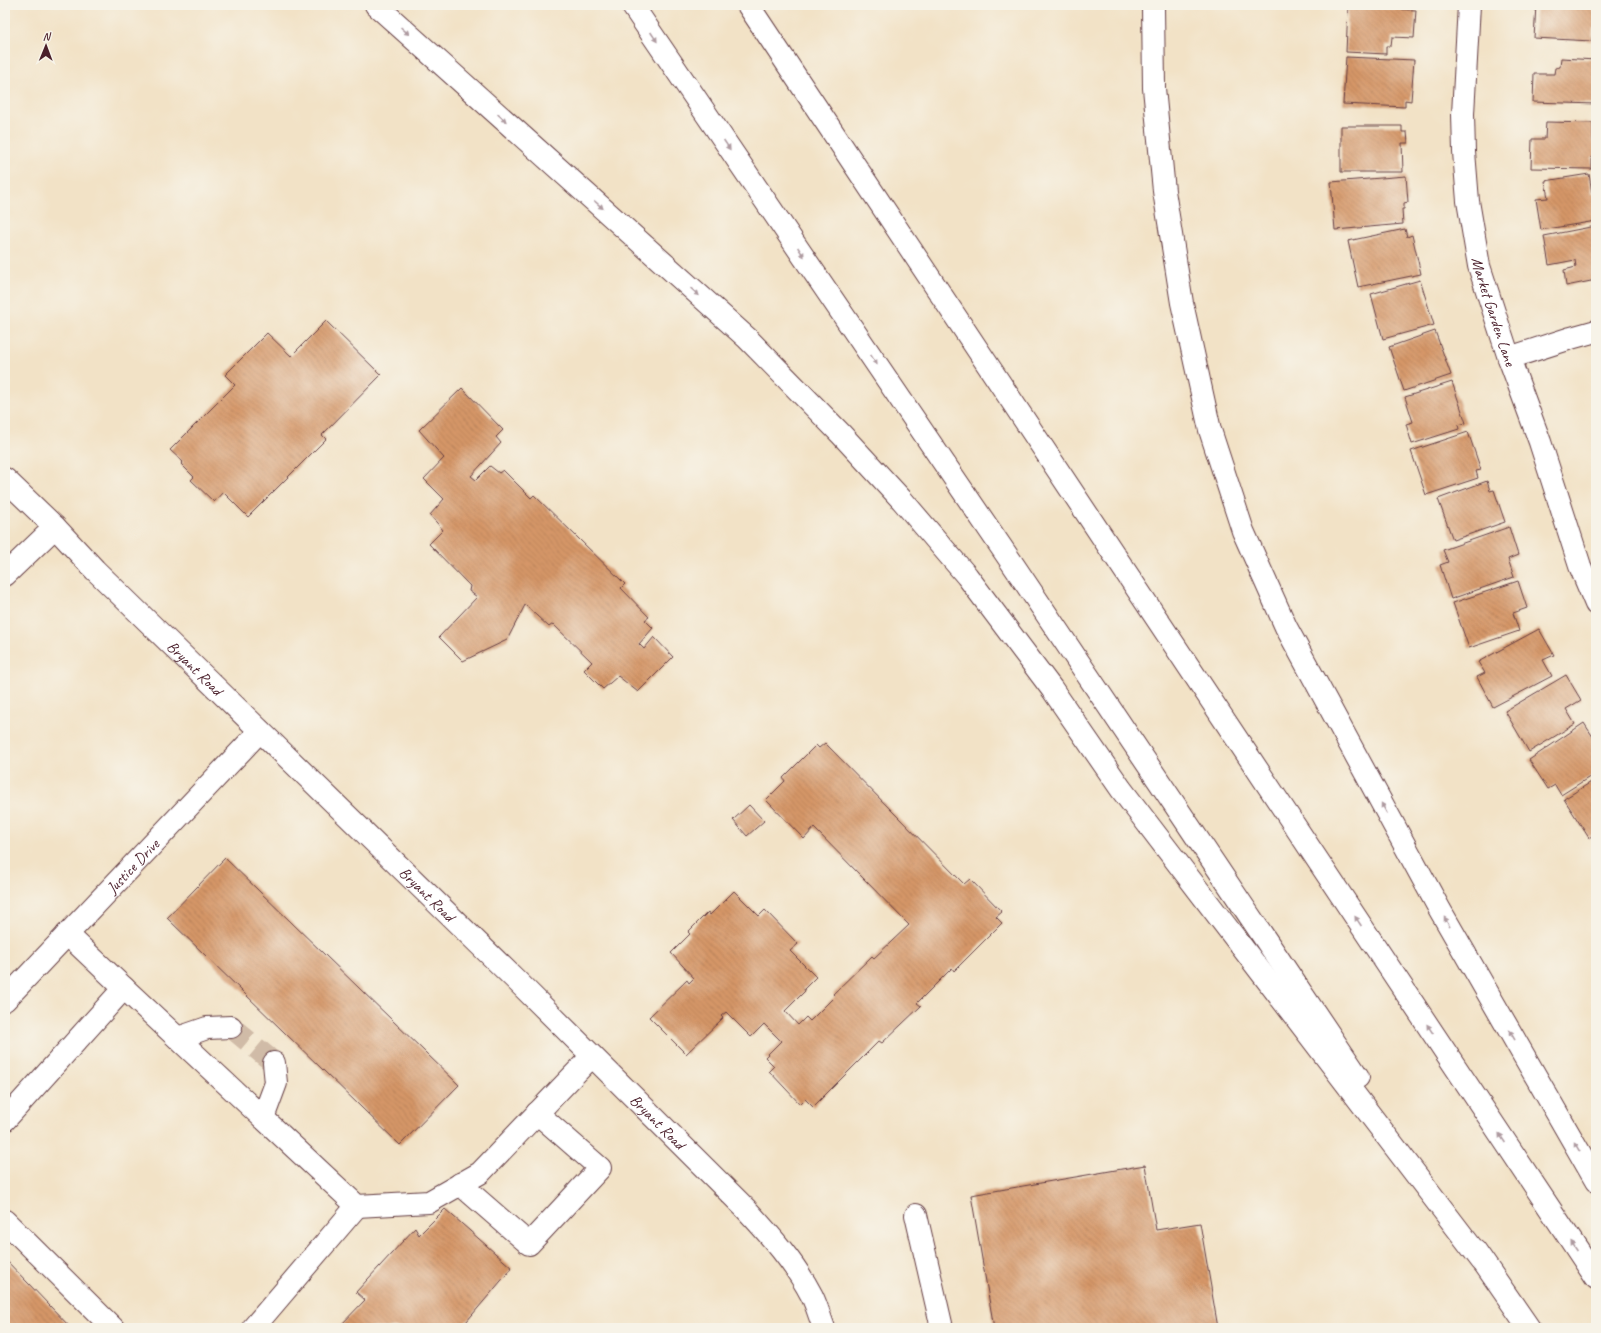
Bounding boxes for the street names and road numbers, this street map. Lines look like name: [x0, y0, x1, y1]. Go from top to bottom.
street label: Market Garden Lane: [1467, 256, 1521, 370]
street label: Bryant Road: [163, 637, 229, 702]
street label: Justice Drive: [102, 834, 165, 899]
street label: Bryant Road: [395, 863, 461, 928]
street label: Bryant Road: [625, 1090, 691, 1156]

